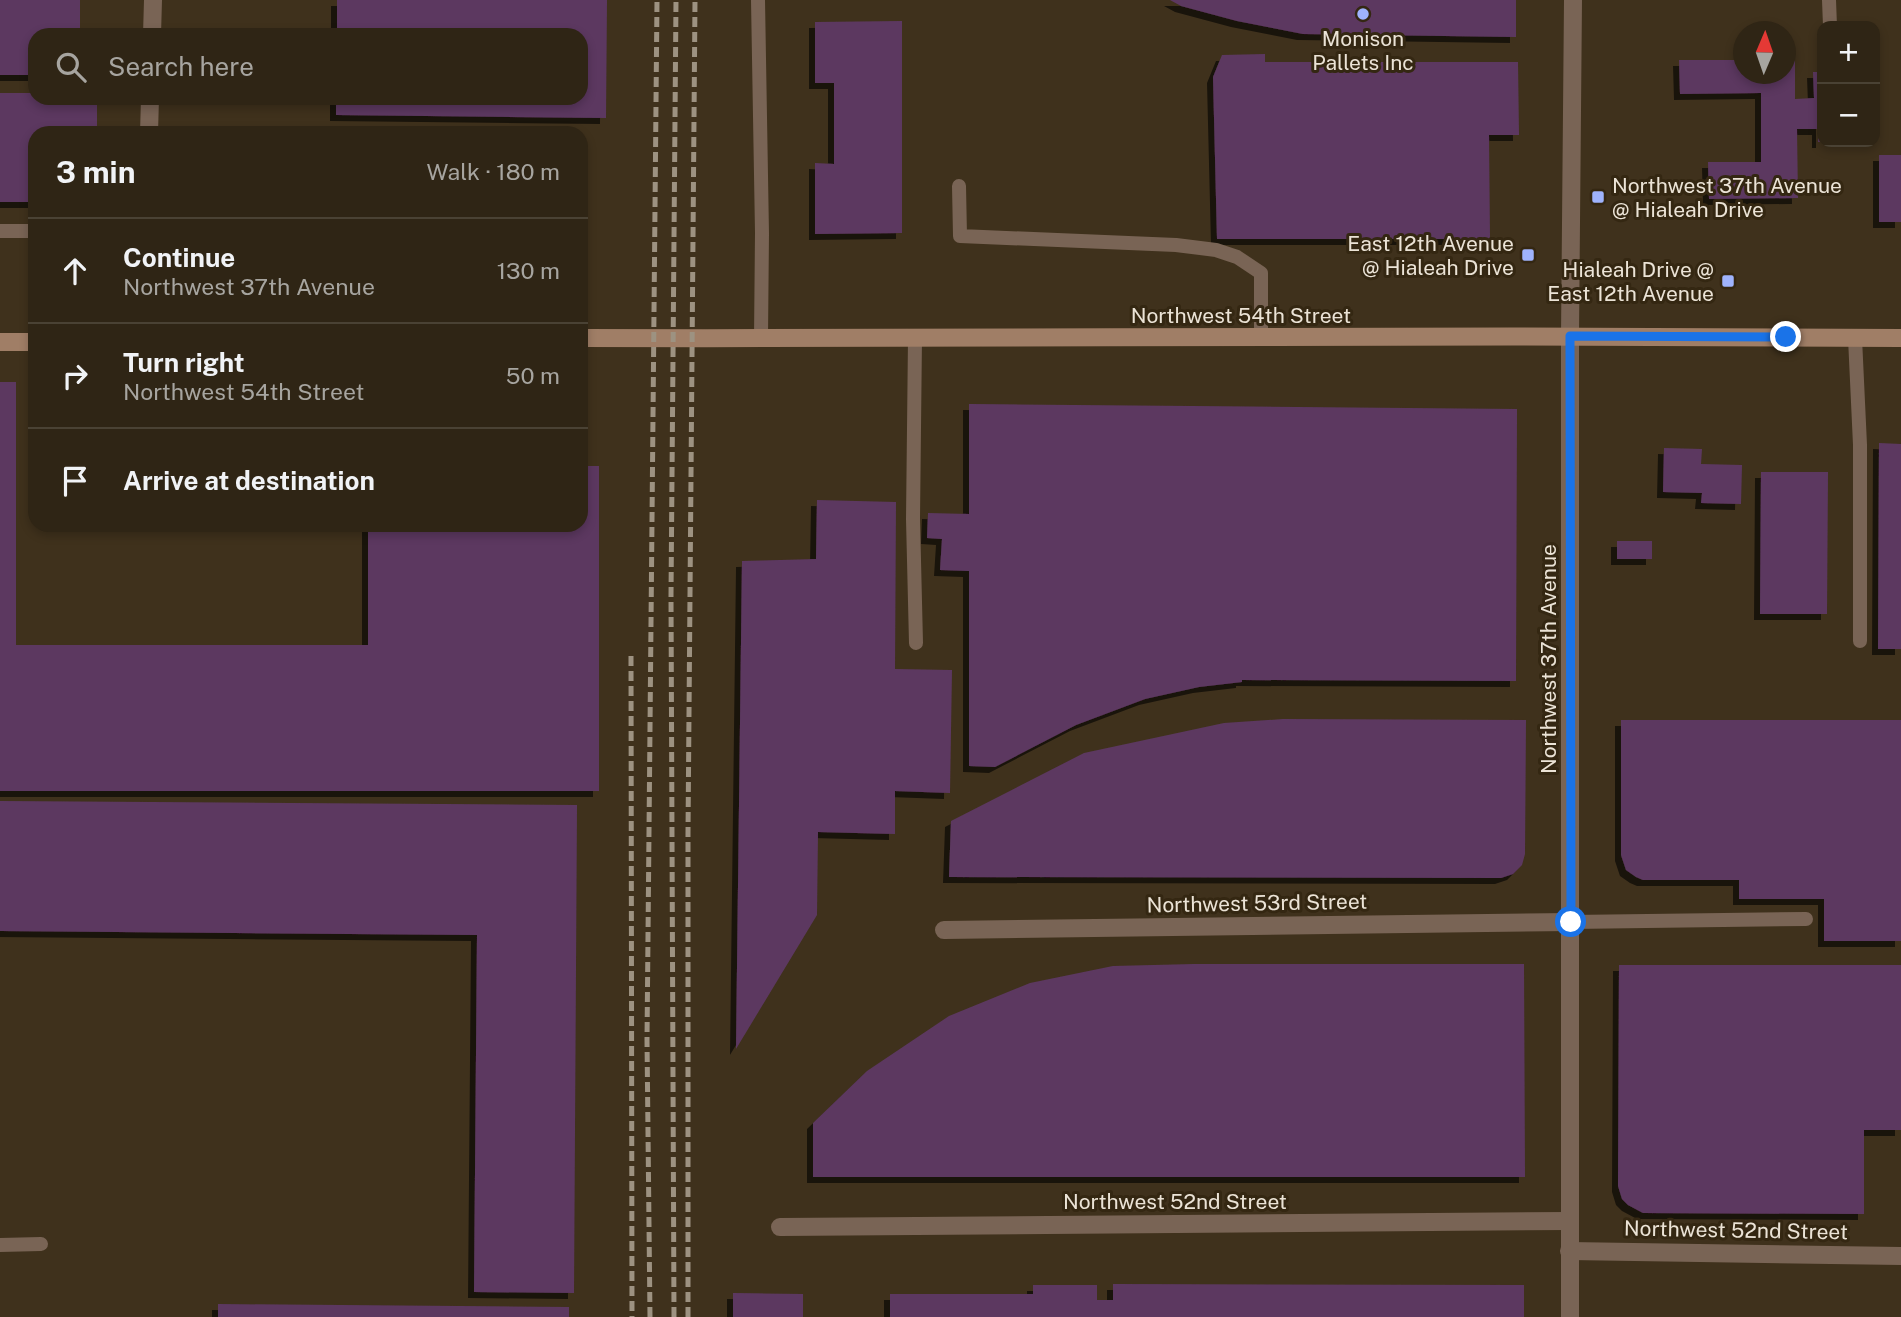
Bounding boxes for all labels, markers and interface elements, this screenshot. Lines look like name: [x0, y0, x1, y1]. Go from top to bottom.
marker: Monison Pallets Inc: [1355, 6, 1371, 22]
north arrow: [1733, 21, 1796, 84]
map controls: [1817, 21, 1880, 147]
button: +: [1817, 21, 1880, 84]
place label: Monison Pallets Inc: [1312, 26, 1414, 75]
search box: [28, 28, 588, 105]
icon: search: [52, 48, 90, 86]
text: Search here: [108, 51, 254, 82]
button: −: [1817, 84, 1880, 147]
text: 3 min: [56, 154, 135, 190]
text: Walk · 180 m: [427, 158, 560, 185]
place label: Northwest 37th Avenue @ Hialeah Drive: [1612, 173, 1842, 222]
marker: Northwest 37th Avenue @ Hialeah Drive: [1590, 189, 1606, 205]
place label: East 12th Avenue @ Hialeah Drive: [1347, 231, 1514, 280]
text: Continue: [123, 242, 235, 273]
marker: East 12th Avenue @ Hialeah Drive: [1520, 247, 1536, 263]
icon: ahead: [56, 252, 94, 290]
text: 130 m: [497, 257, 560, 284]
place label: Hialeah Drive @ East 12th Avenue: [1547, 257, 1714, 306]
text: Northwest 37th Avenue: [123, 273, 375, 300]
marker: Hialeah Drive @ East 12th Avenue: [1720, 273, 1736, 289]
street label: Northwest 54th Street: [1131, 303, 1351, 328]
route end: [1770, 321, 1801, 352]
text: Turn right: [123, 347, 245, 378]
icon: right: [56, 357, 94, 395]
text: 50 m: [506, 362, 560, 389]
text: Northwest 54th Street: [123, 378, 364, 405]
icon: arrive: [56, 462, 94, 500]
text: Arrive at destination: [123, 465, 375, 496]
street label: Northwest 37th Avenue: [1536, 544, 1561, 774]
street label: Northwest 53rd Street: [1146, 889, 1368, 917]
route start: [1555, 906, 1586, 937]
street label: Northwest 52nd Street: [1063, 1189, 1287, 1214]
street label: Northwest 52nd Street: [1624, 1216, 1848, 1244]

